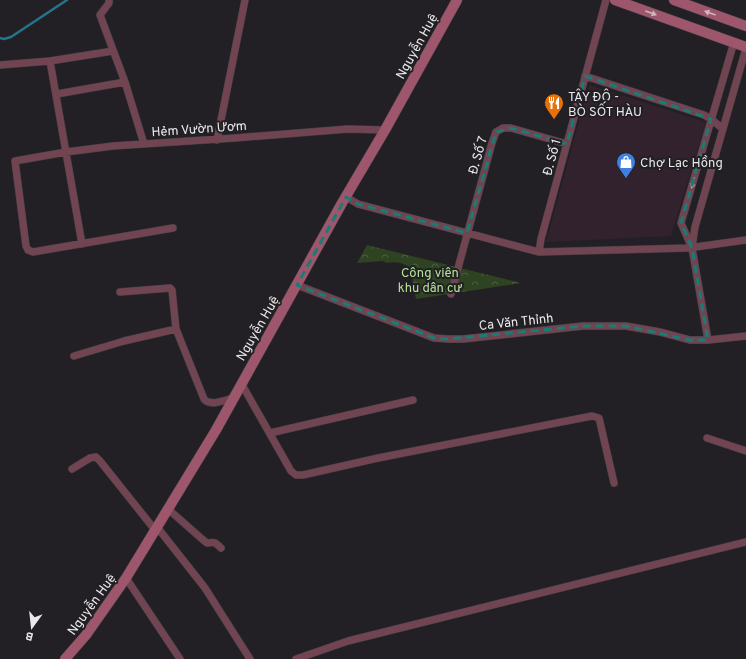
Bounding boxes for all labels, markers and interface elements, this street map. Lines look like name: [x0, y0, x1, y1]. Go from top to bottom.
one-way arrow: [704, 9, 716, 15]
one-way arrow: [646, 10, 658, 16]
street label: Nguyễn Huệ: [392, 11, 442, 82]
place label: TÂY ĐÔ - BÒ SỐT HÀU: [568, 88, 642, 121]
restaurant icon: TÂY ĐÔ - BÒ SỐT HÀU: [543, 92, 565, 120]
street label: Hẻm Vườn Ươm: [151, 119, 247, 141]
street label: Đ. Số 7: [465, 134, 492, 176]
street label: Đ. Số 1: [539, 137, 565, 178]
shop icon: Chợ Lạc Hồng: [615, 151, 637, 179]
place label: Chợ Lạc Hồng: [640, 155, 723, 172]
one-way arrow: [690, 178, 696, 190]
park label: Công viên khu dân cư: [398, 266, 462, 297]
street label: Nguyễn Huệ: [232, 293, 284, 364]
street label: Ca Văn Thỉnh: [478, 311, 554, 335]
street label: Nguyễn Huệ: [63, 570, 120, 639]
north arrow: [12, 607, 52, 647]
text: B: [24, 628, 35, 643]

